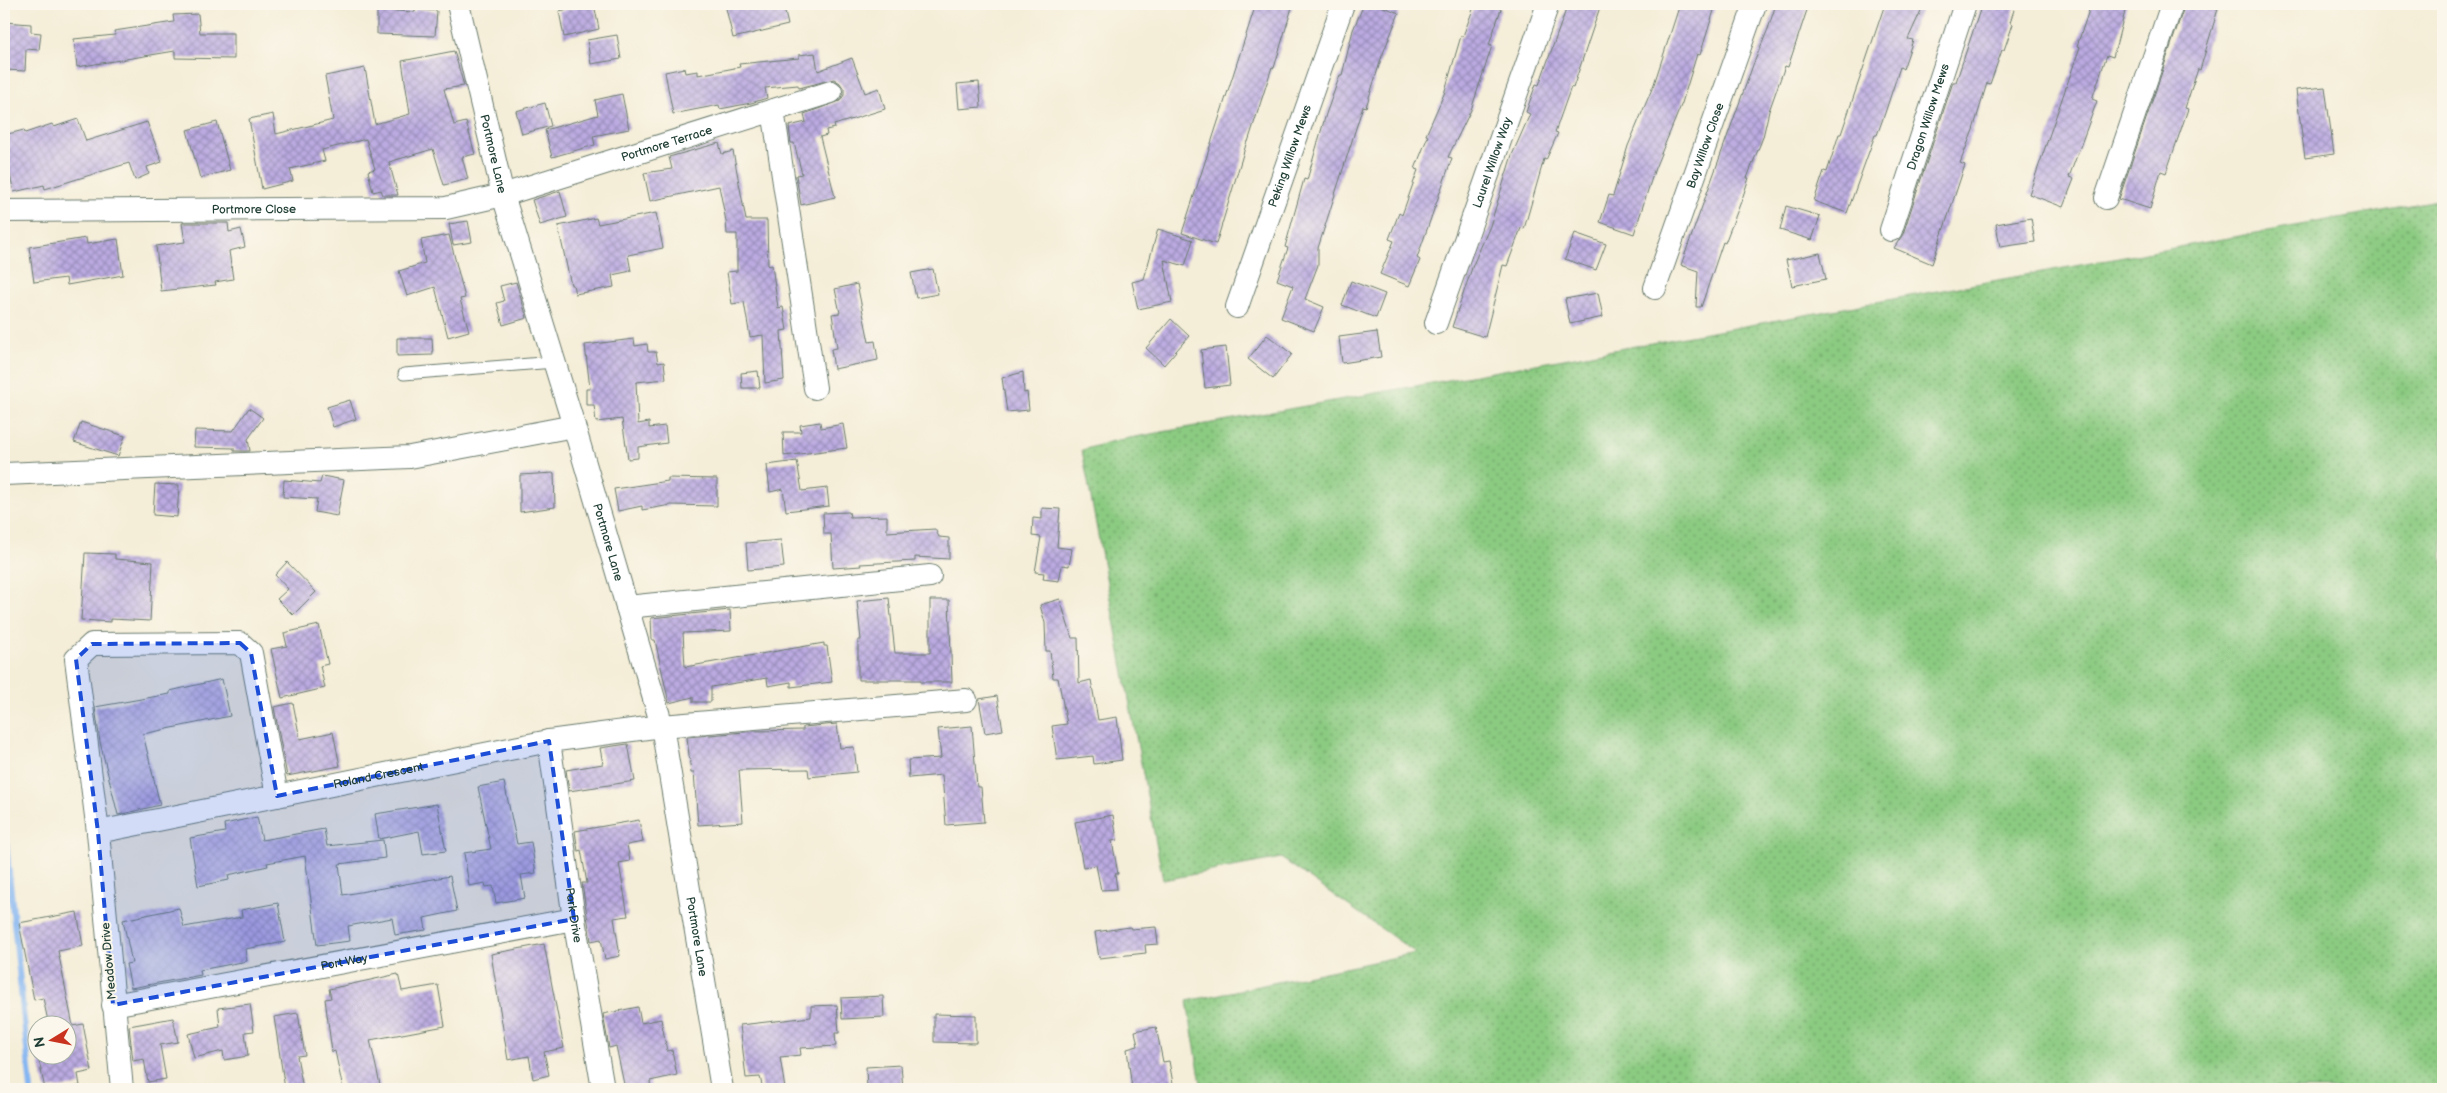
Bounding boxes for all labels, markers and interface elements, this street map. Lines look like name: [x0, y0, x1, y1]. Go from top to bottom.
street label: Dragon Willow Mews: [1904, 62, 1952, 172]
street label: Bay Willow Close: [1683, 101, 1727, 191]
street label: Peking Willow Mews: [1265, 103, 1315, 209]
street label: Portmore Lane: [477, 113, 510, 195]
street label: Laurel Willow Way: [1469, 115, 1515, 210]
street label: Portmore Terrace: [619, 122, 714, 165]
street label: Portmore Close: [212, 202, 296, 217]
street label: Portmore Lane: [590, 501, 627, 583]
street label: Roland Crescent: [332, 759, 425, 792]
street label: Park Drive: [562, 887, 585, 944]
street label: Portmore Lane: [683, 896, 711, 978]
street label: Meadow Drive: [98, 922, 120, 1000]
street label: Port Way: [319, 950, 369, 974]
north arrow: [28, 1016, 78, 1066]
text: N: [30, 1036, 49, 1049]

